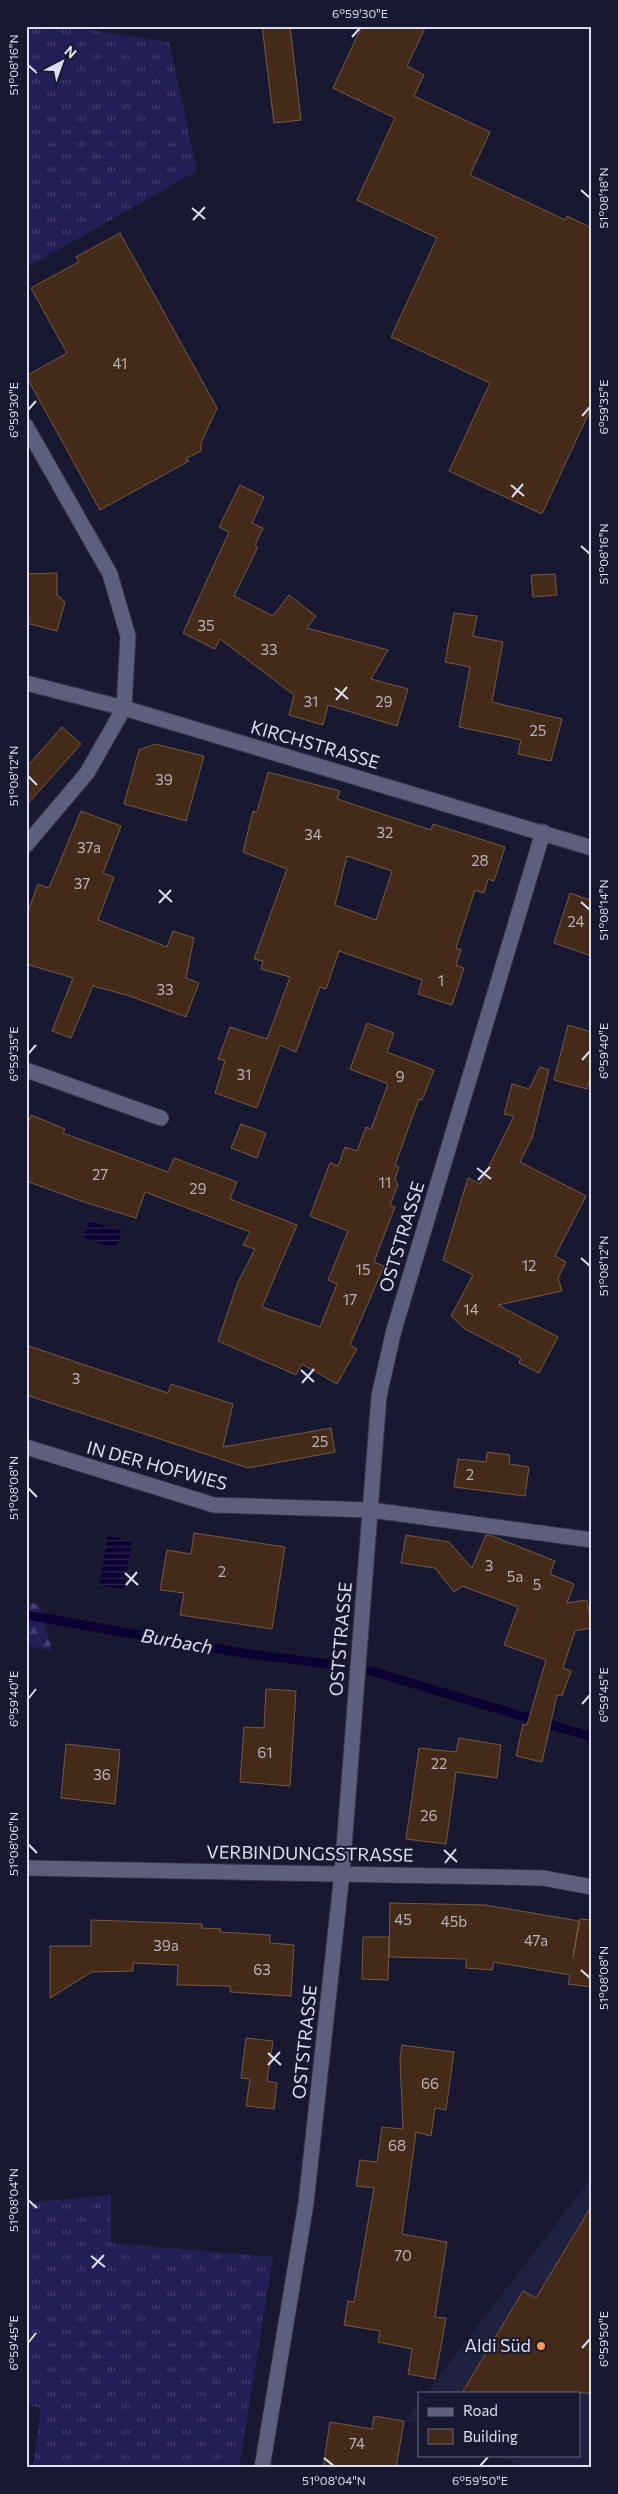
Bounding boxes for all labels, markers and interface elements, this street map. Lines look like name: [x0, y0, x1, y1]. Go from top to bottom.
text: 6°59'30"E: [332, 6, 388, 20]
text: 51°08'16"N: [6, 34, 20, 96]
north arrow: [38, 38, 88, 88]
text: N: [61, 42, 80, 62]
text: 51°08'18"N: [596, 167, 610, 229]
house number: 41: [113, 354, 127, 372]
text: 6°59'35"E: [596, 380, 610, 434]
text: 6°59'30"E: [6, 382, 20, 438]
text: 51°08'16"N: [596, 523, 610, 585]
house number: 35: [197, 616, 215, 634]
house number: 33: [260, 640, 278, 658]
house number: 31: [304, 692, 318, 710]
house number: 29: [375, 692, 393, 710]
street label: KIRCHSTRASSE: [248, 715, 382, 773]
house number: 25: [530, 721, 546, 739]
text: 51°08'12"N: [6, 746, 20, 806]
house number: 39: [155, 770, 173, 788]
house number: 32: [377, 823, 393, 841]
house number: 34: [304, 825, 322, 843]
house number: 37a: [77, 838, 101, 856]
house number: 28: [471, 851, 489, 869]
house number: 37: [74, 874, 90, 892]
text: 51°08'14"N: [596, 879, 610, 941]
house number: 24: [567, 912, 585, 930]
house number: 1: [438, 971, 444, 989]
house number: 33: [156, 980, 174, 998]
text: 6°59'40"E: [596, 1023, 610, 1079]
text: 6°59'35"E: [6, 1027, 20, 1081]
house number: 31: [237, 1065, 251, 1083]
house number: 9: [395, 1067, 405, 1085]
house number: 27: [92, 1165, 108, 1183]
house number: 11: [379, 1173, 391, 1191]
house number: 29: [189, 1179, 207, 1197]
street label: OSTSTRASSE: [374, 1179, 428, 1295]
text: 51°08'12"N: [596, 1236, 610, 1296]
house number: 12: [522, 1256, 536, 1274]
house number: 15: [355, 1260, 371, 1278]
house number: 17: [343, 1290, 357, 1308]
house number: 14: [463, 1300, 479, 1318]
house number: 3: [72, 1369, 80, 1387]
house number: 25: [312, 1432, 328, 1450]
street label: IN DER HOFWIES: [85, 1436, 230, 1494]
text: 51°08'08"N: [6, 1456, 20, 1520]
house number: 2: [466, 1465, 474, 1483]
house number: 3: [485, 1556, 493, 1574]
house number: 2: [218, 1562, 226, 1580]
house number: 5a: [507, 1567, 523, 1585]
house number: 5: [533, 1575, 541, 1593]
street label: OSTSTRASSE: [324, 1581, 356, 1697]
water label: Burbach: [140, 1623, 215, 1658]
text: 6°59'45"E: [596, 1667, 610, 1723]
text: 6°59'40"E: [6, 1671, 20, 1727]
house number: 61: [257, 1743, 273, 1761]
house number: 22: [431, 1754, 447, 1772]
house number: 36: [93, 1765, 111, 1783]
house number: 26: [420, 1806, 438, 1824]
text: 51°08'06"N: [6, 1812, 20, 1876]
street label: VERBINDUNGSSTRASSE: [206, 1840, 414, 1866]
house number: 45: [394, 1910, 412, 1928]
house number: 45b: [441, 1912, 467, 1930]
house number: 47a: [524, 1931, 548, 1949]
house number: 39a: [153, 1936, 179, 1954]
text: 51°08'08"N: [596, 1946, 610, 2010]
house number: 63: [253, 1960, 271, 1978]
street label: OSTSTRASSE: [287, 1984, 321, 2100]
house number: 66: [421, 2074, 439, 2092]
house number: 68: [388, 2136, 406, 2154]
text: 51°08'04"N: [6, 2168, 20, 2232]
house number: 70: [394, 2246, 412, 2264]
text: 6°59'50"E: [596, 2311, 610, 2367]
text: 6°59'45"E: [6, 2315, 20, 2371]
place label: Aldi Süd: [465, 2334, 531, 2356]
marker: Aldi Süd: [535, 2340, 547, 2352]
legend: [418, 2392, 580, 2456]
text: Road: [463, 2401, 498, 2419]
text: Building: [463, 2427, 518, 2445]
house number: 74: [349, 2434, 365, 2452]
text: 51°08'04"N: [302, 2473, 366, 2487]
text: 6°59'50"E: [452, 2473, 508, 2487]

